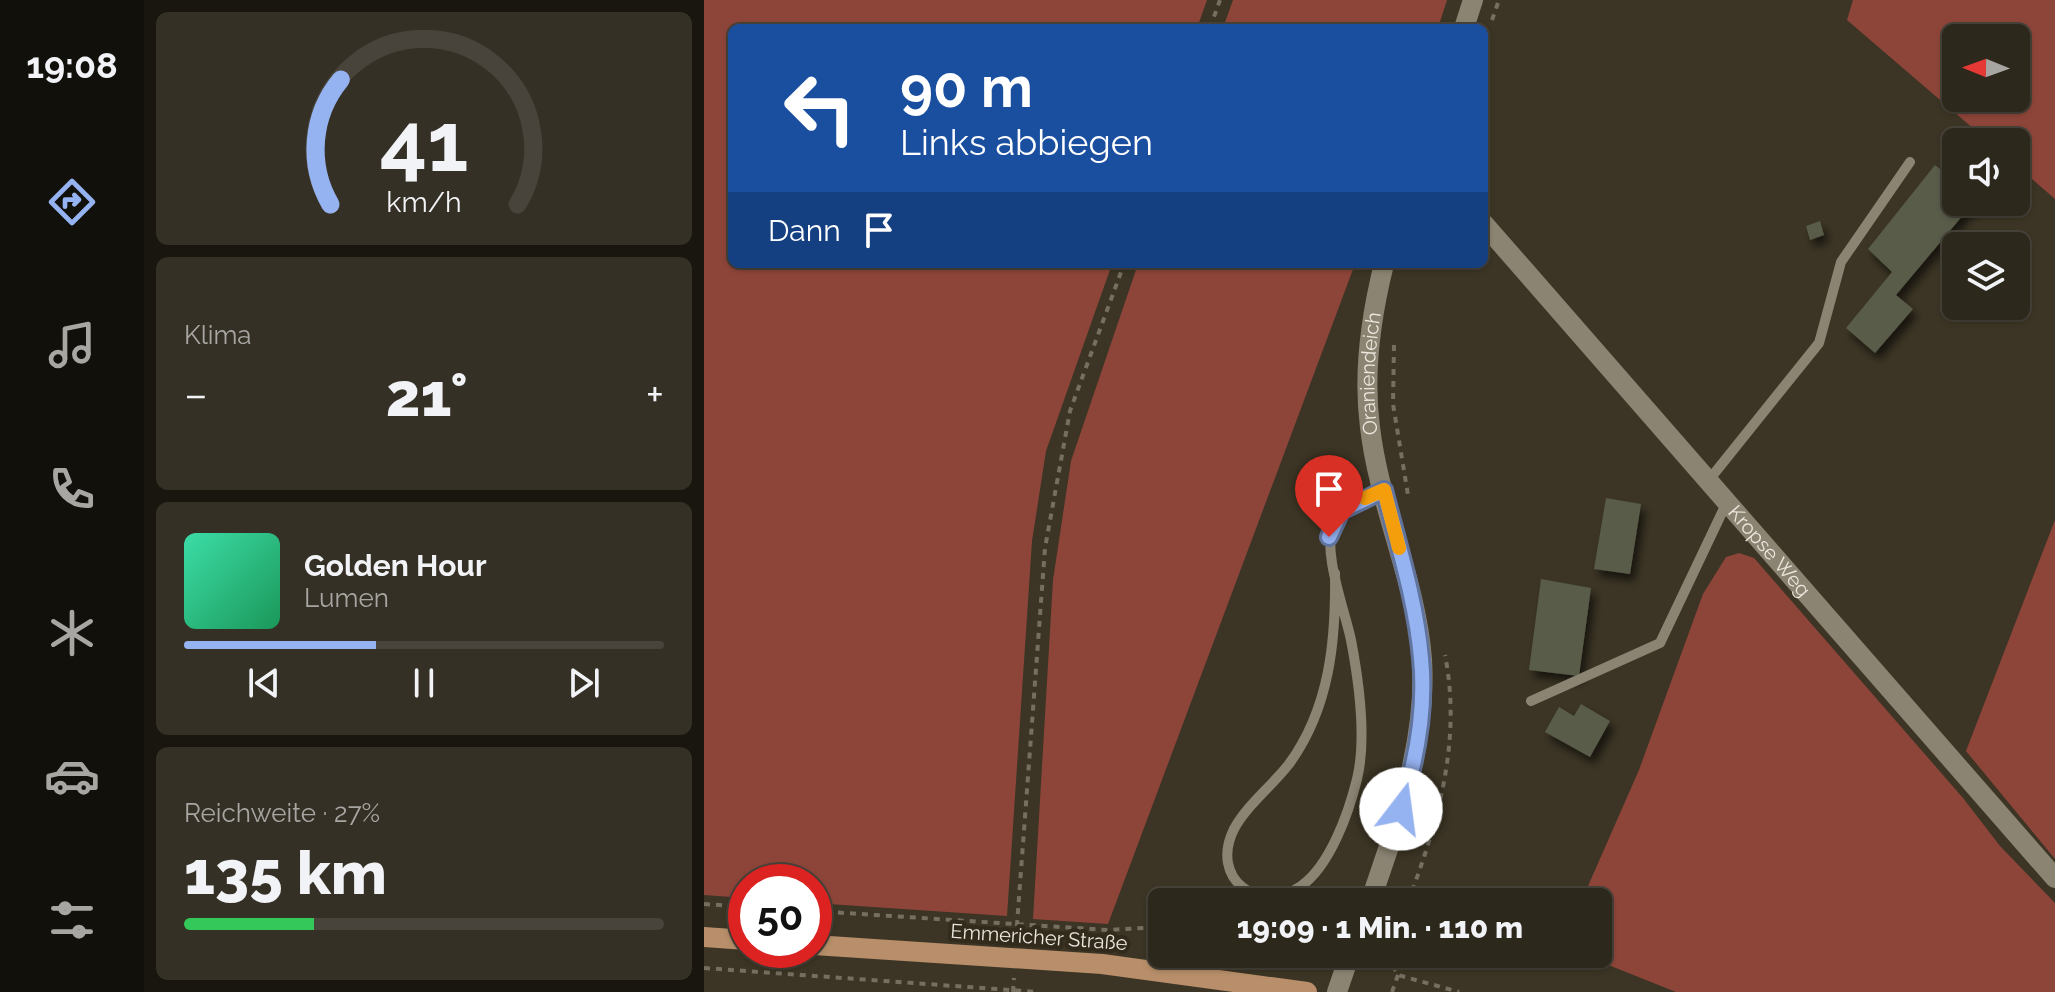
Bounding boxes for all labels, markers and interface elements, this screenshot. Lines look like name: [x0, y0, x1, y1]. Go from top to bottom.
north arrow: [1942, 24, 2030, 112]
map controls: [1942, 24, 2030, 320]
text: 19:08: [26, 44, 118, 86]
text: 90 m: [900, 54, 1033, 120]
icon: left: [768, 56, 872, 160]
text: 41: [380, 92, 468, 189]
text: Links abbiegen: [900, 121, 1153, 163]
button: sound: [1942, 128, 2030, 216]
icon: directions: [44, 174, 100, 230]
text: km/h: [386, 185, 462, 219]
icon: arrive: [857, 208, 901, 252]
text: Dann: [768, 213, 841, 248]
button: layers: [1942, 232, 2030, 320]
street label: Oraniendeich: [1355, 310, 1386, 436]
icon: music: [44, 317, 100, 373]
text: Klima: [184, 320, 252, 350]
text: 21°: [386, 360, 468, 430]
text: −: [184, 369, 208, 420]
text: +: [646, 369, 664, 420]
pin: [1295, 455, 1363, 537]
icon: phone: [44, 461, 100, 517]
icon: arrive: [1307, 467, 1351, 511]
street label: Kropse Weg: [1723, 500, 1816, 602]
text: Golden Hour: [304, 548, 487, 583]
text: Lumen: [304, 583, 389, 613]
icon: climate: [44, 605, 100, 661]
icon: previous: [242, 661, 286, 705]
icon: pause: [402, 661, 446, 705]
icon: next: [562, 661, 606, 705]
icon: car: [44, 748, 100, 804]
position arrow: [1359, 767, 1443, 851]
text: Reichweite · 27%: [184, 798, 380, 828]
text: 135 km: [184, 838, 387, 908]
speed limit sign: 50: [728, 864, 832, 968]
icon: filters: [44, 892, 100, 948]
text: 19:09 · 1 Min. · 110 m: [1237, 910, 1523, 945]
street label: Emmericher Straße: [950, 919, 1129, 955]

